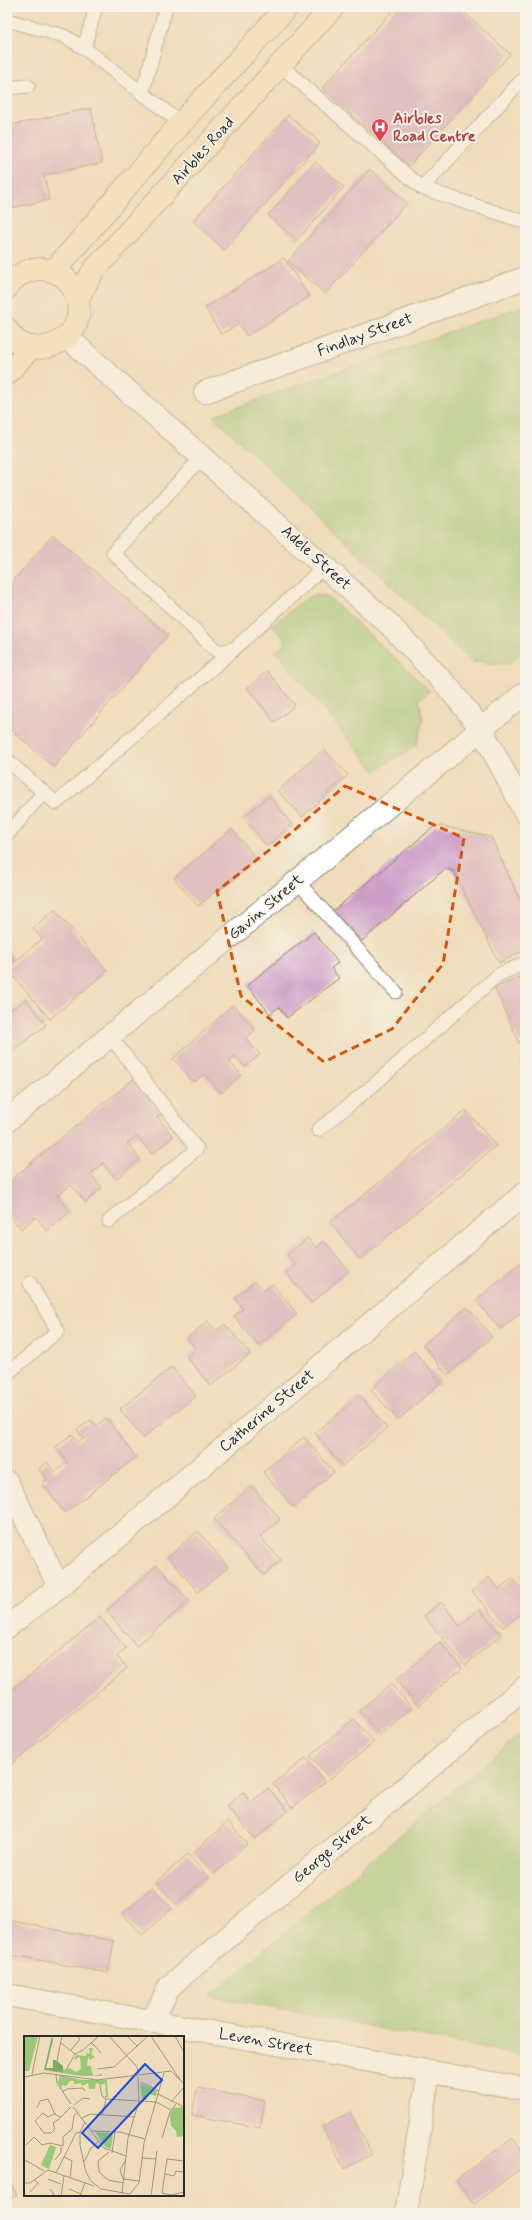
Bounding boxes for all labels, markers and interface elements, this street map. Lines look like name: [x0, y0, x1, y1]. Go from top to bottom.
place label: Airbles Road Centre: [393, 108, 476, 147]
street label: Airbles Road: [167, 112, 239, 190]
hospital icon: Airbles Road Centre: [370, 117, 390, 142]
street label: Findlay Street: [314, 308, 416, 362]
street label: Adele Street: [276, 521, 356, 595]
street label: Gavin Street: [224, 869, 309, 945]
street label: Catherine Street: [215, 1365, 319, 1457]
street label: George Street: [288, 1809, 377, 1889]
street label: Leven Street: [217, 2023, 315, 2061]
inset map: [24, 2036, 184, 2196]

